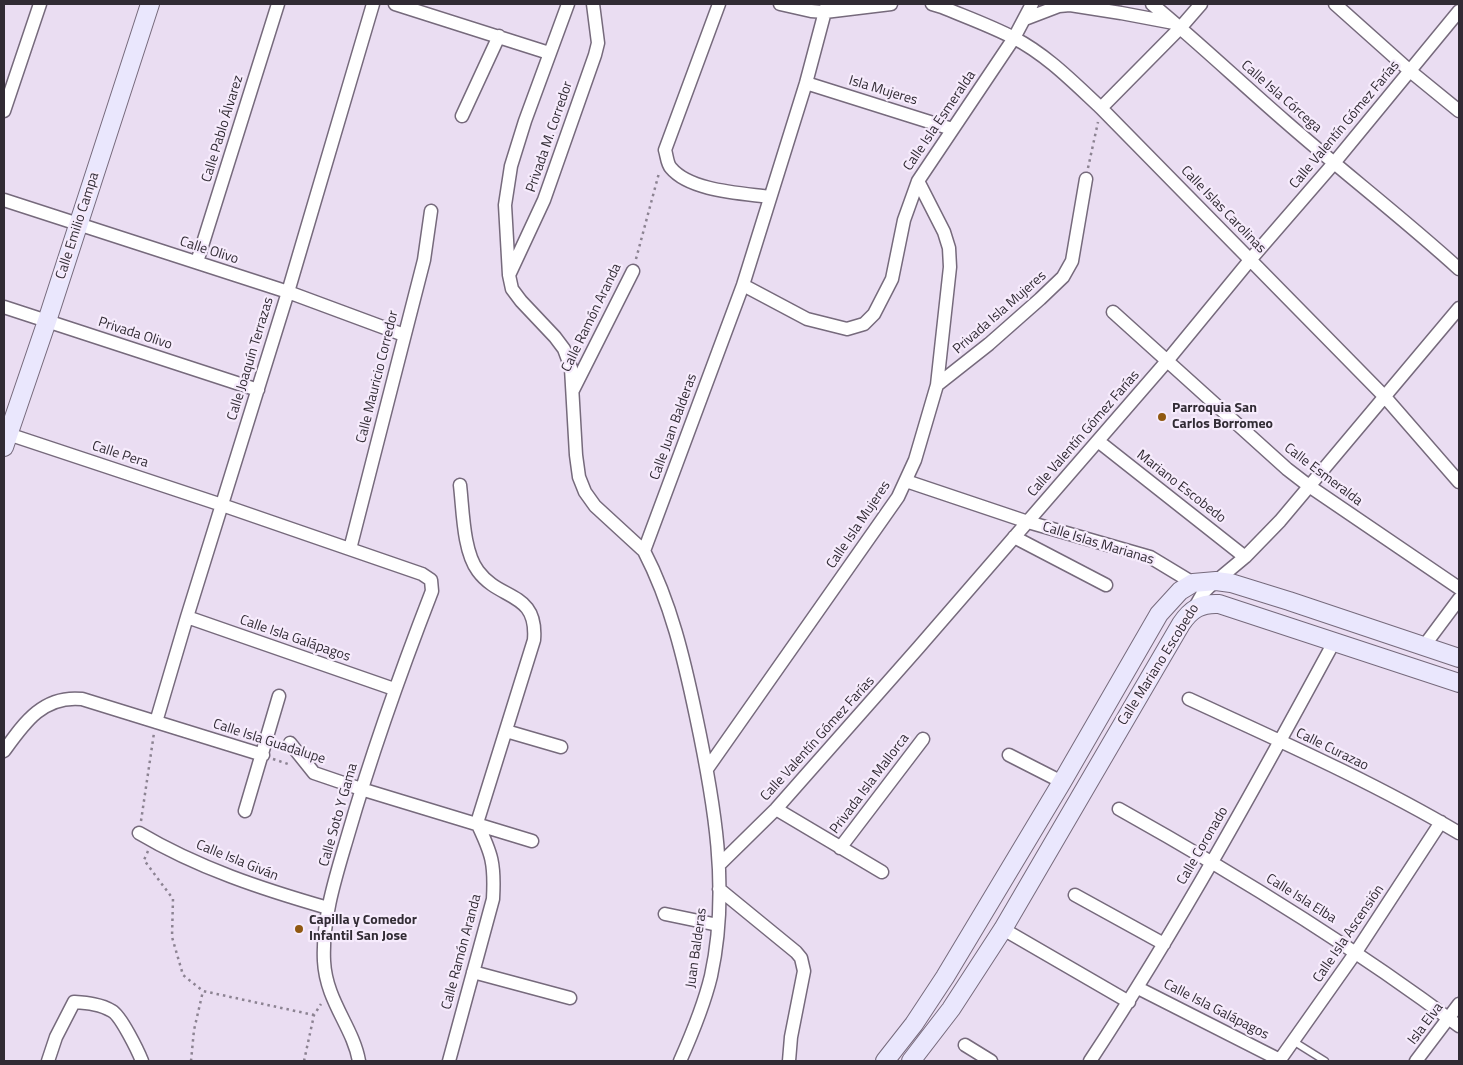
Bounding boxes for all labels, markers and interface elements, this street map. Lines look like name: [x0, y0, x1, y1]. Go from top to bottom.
street label: Calle Isla Córcega: [1237, 57, 1325, 137]
street label: Calle Valentín Gómez Farías: [1287, 58, 1403, 192]
street label: Calle Isla Esmeralda: [900, 68, 980, 174]
street label: Isla Mujeres: [847, 73, 919, 109]
street label: Calle Pablo Álvarez: [199, 74, 247, 184]
street label: Privada M. Corredor: [523, 79, 577, 195]
street label: Calle Islas Carolinas: [1177, 163, 1269, 257]
street label: Calle Emilio Campa: [53, 170, 103, 282]
street label: Calle Olivo: [177, 234, 241, 268]
street label: Calle Ramón Aranda: [558, 261, 626, 375]
street label: Privada Isla Mujeres: [950, 268, 1050, 358]
street label: Calle Joaquín Terrazas: [224, 295, 278, 423]
street label: Calle Mauricio Corredor: [353, 309, 403, 445]
street label: Privada Olivo: [96, 314, 174, 354]
street label: Calle Valentín Gómez Farías: [1025, 367, 1143, 501]
street label: Calle Juan Balderas: [647, 371, 701, 483]
place label: Parroquia San Carlos Borromeo: [1172, 401, 1273, 434]
marker: Parroquia San Carlos Borromeo: [1156, 411, 1168, 423]
street label: Calle Pera: [90, 438, 150, 472]
street label: Calle Esmeralda: [1280, 440, 1366, 510]
street label: Mariano Escobedo: [1133, 447, 1229, 527]
street label: Calle Isla Mujeres: [823, 478, 895, 572]
street label: Calle Islas Marianas: [1040, 519, 1156, 569]
street label: Calle Mariano Escobedo: [1115, 601, 1203, 729]
street label: Calle Isla Galápagos: [237, 612, 353, 666]
street label: Calle Valentín Gómez Farías: [758, 673, 878, 805]
street label: Calle Isla Guadalupe: [211, 716, 327, 768]
street label: Calle Curazao: [1293, 725, 1371, 775]
street label: Privada Isla Mallorca: [827, 731, 913, 837]
street label: Calle Soto Y Gama: [316, 761, 362, 869]
street label: Calle Coronado: [1174, 804, 1232, 888]
street label: Calle Isla Giván: [193, 837, 281, 885]
street label: Calle Isla Elba: [1263, 871, 1339, 927]
street label: Calle Isla Ascensión: [1310, 882, 1388, 986]
street label: Calle Ramón Aranda: [439, 892, 485, 1012]
street label: Juan Balderas: [683, 907, 711, 989]
place label: Capilla y Comedor Infantil San Jose: [309, 913, 417, 946]
marker: Capilla y Comedor Infantil San Jose: [293, 923, 305, 935]
street label: Calle Isla Galápagos: [1161, 976, 1271, 1044]
street label: Isla Elva: [1405, 1000, 1447, 1048]

